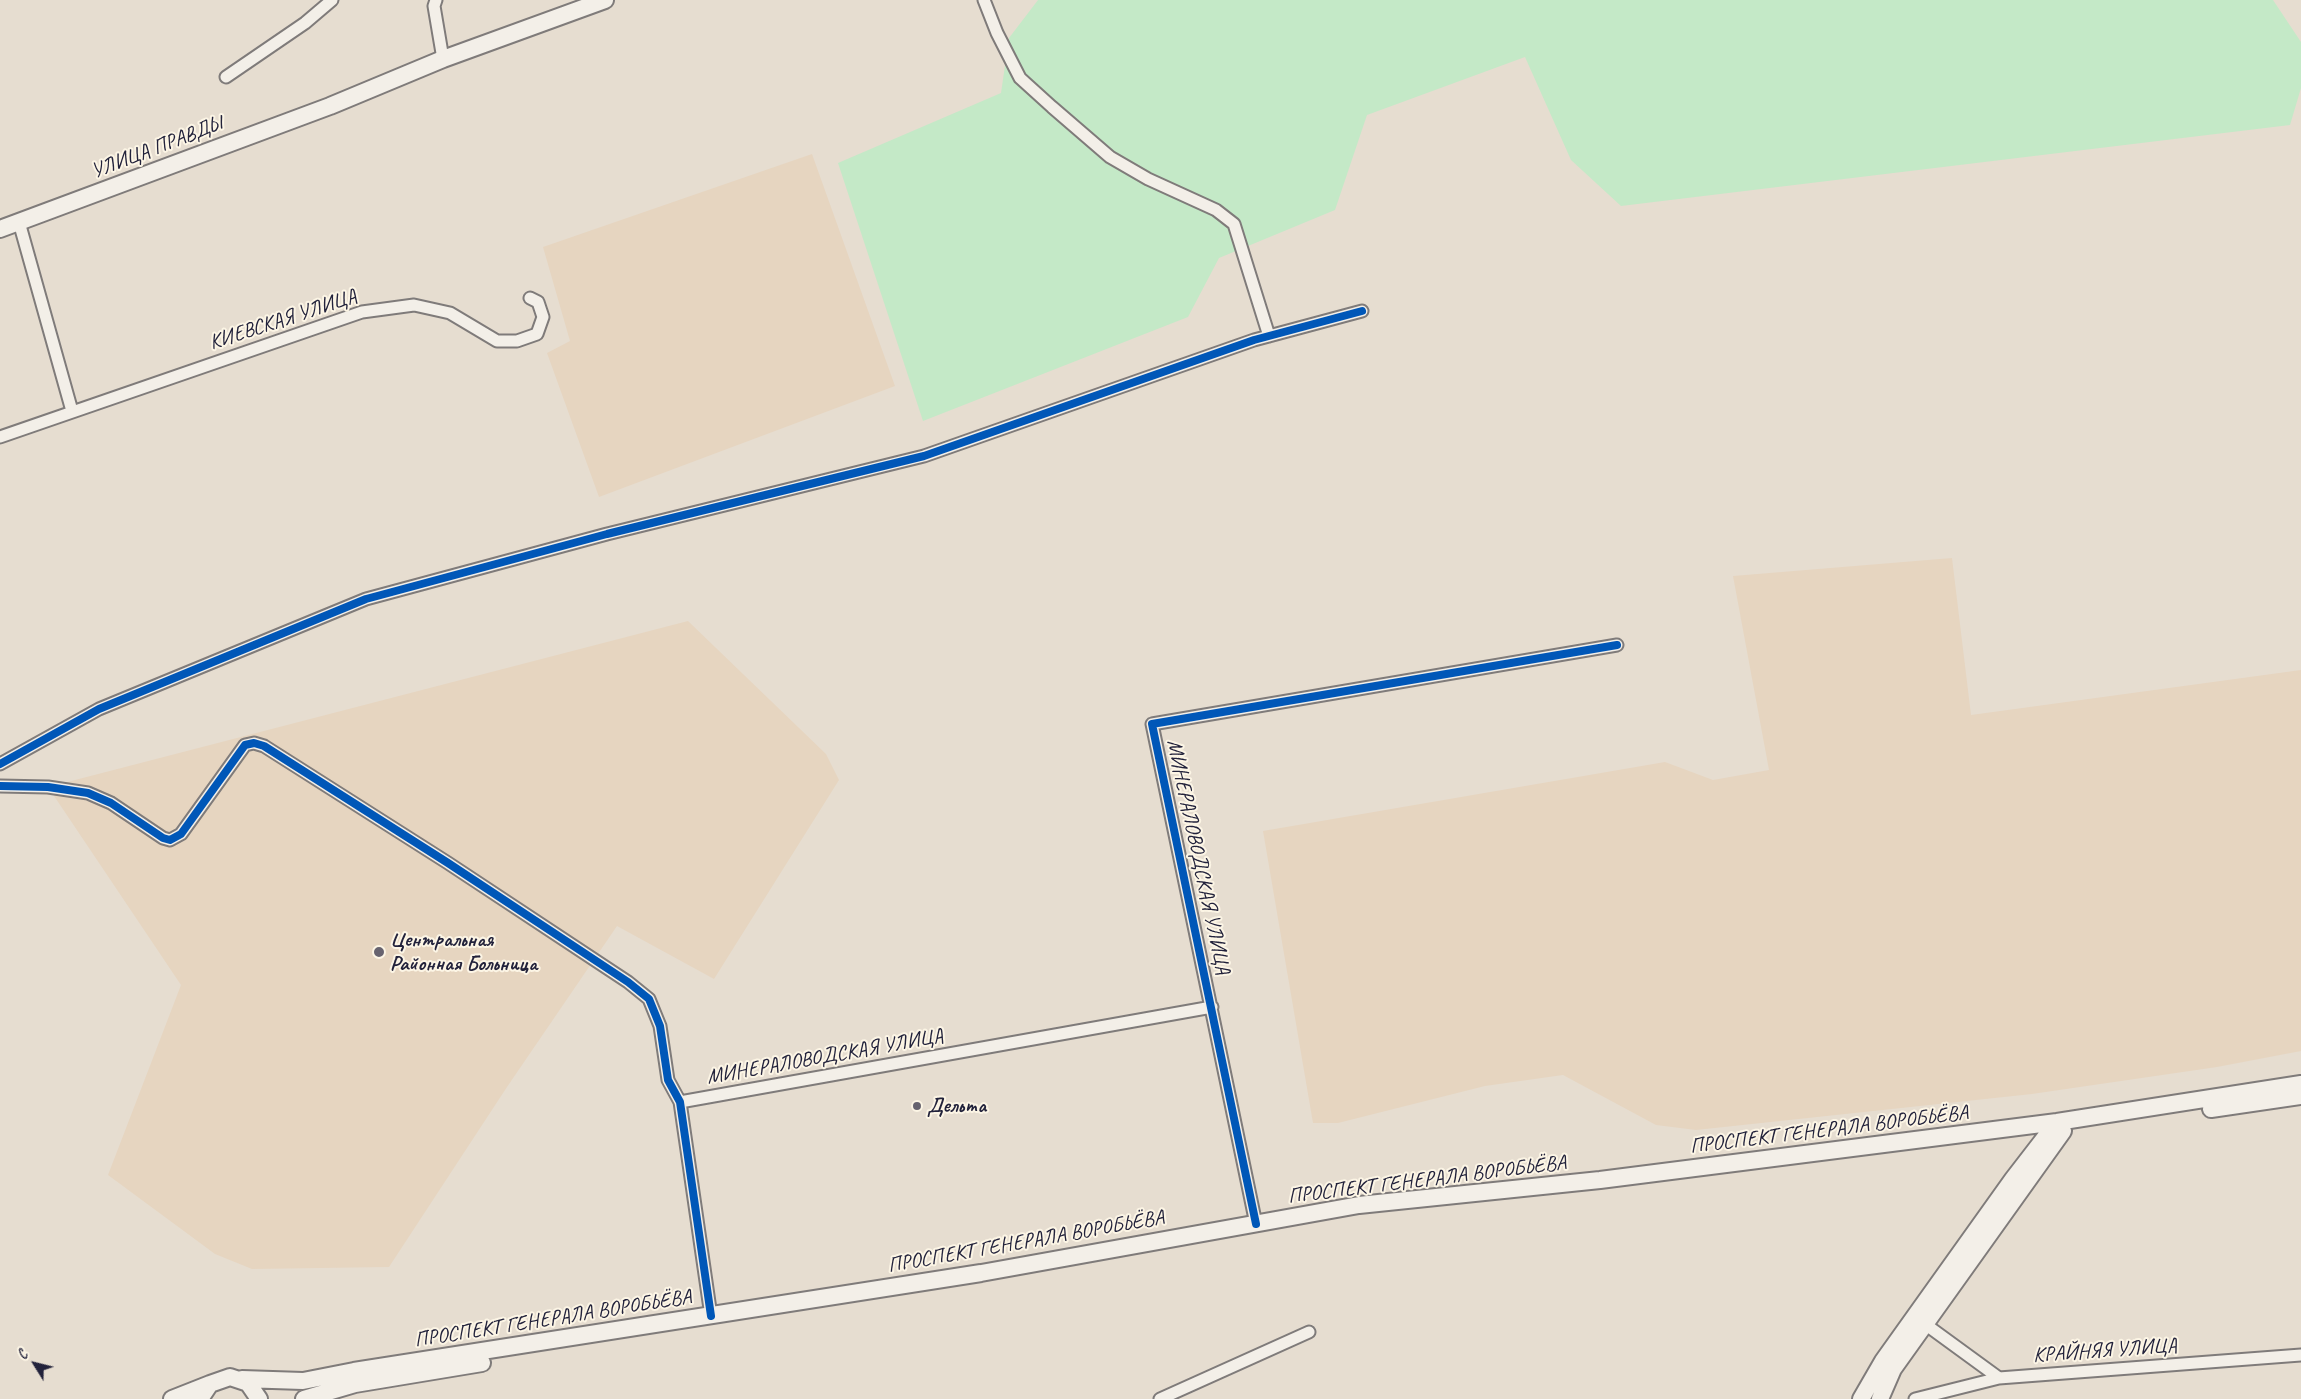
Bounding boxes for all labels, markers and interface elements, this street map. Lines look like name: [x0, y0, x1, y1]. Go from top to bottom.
street label: УЛИЦА ПРАВДЫ: [88, 111, 226, 185]
street label: КИЕВСКАЯ УЛИЦА: [206, 284, 360, 356]
street label: МИНЕРАЛОВОДСКАЯ УЛИЦА: [1161, 737, 1235, 977]
place label: Центральная Районная Больница: [390, 927, 537, 977]
marker: Центральная Районная Больница: [372, 945, 386, 959]
street label: МИНЕРАЛОВОДСКАЯ УЛИЦА: [705, 1024, 945, 1090]
place label: Дельта: [927, 1093, 986, 1119]
marker: Дельта: [911, 1100, 923, 1112]
street label: ПРОСПЕКТ ГЕНЕРАЛА ВОРОБЬЁВА: [1688, 1100, 1970, 1160]
street label: ПРОСПЕКТ ГЕНЕРАЛА ВОРОБЬЁВА: [1286, 1150, 1568, 1210]
street label: ПРОСПЕКТ ГЕНЕРАЛА ВОРОБЬЁВА: [886, 1205, 1166, 1279]
street label: ПРОСПЕКТ ГЕНЕРАЛА ВОРОБЬЁВА: [413, 1285, 693, 1353]
street label: КРАЙНЯЯ УЛИЦА: [2032, 1333, 2178, 1369]
north arrow: [10, 1339, 60, 1389]
text: С: [14, 1347, 31, 1363]

